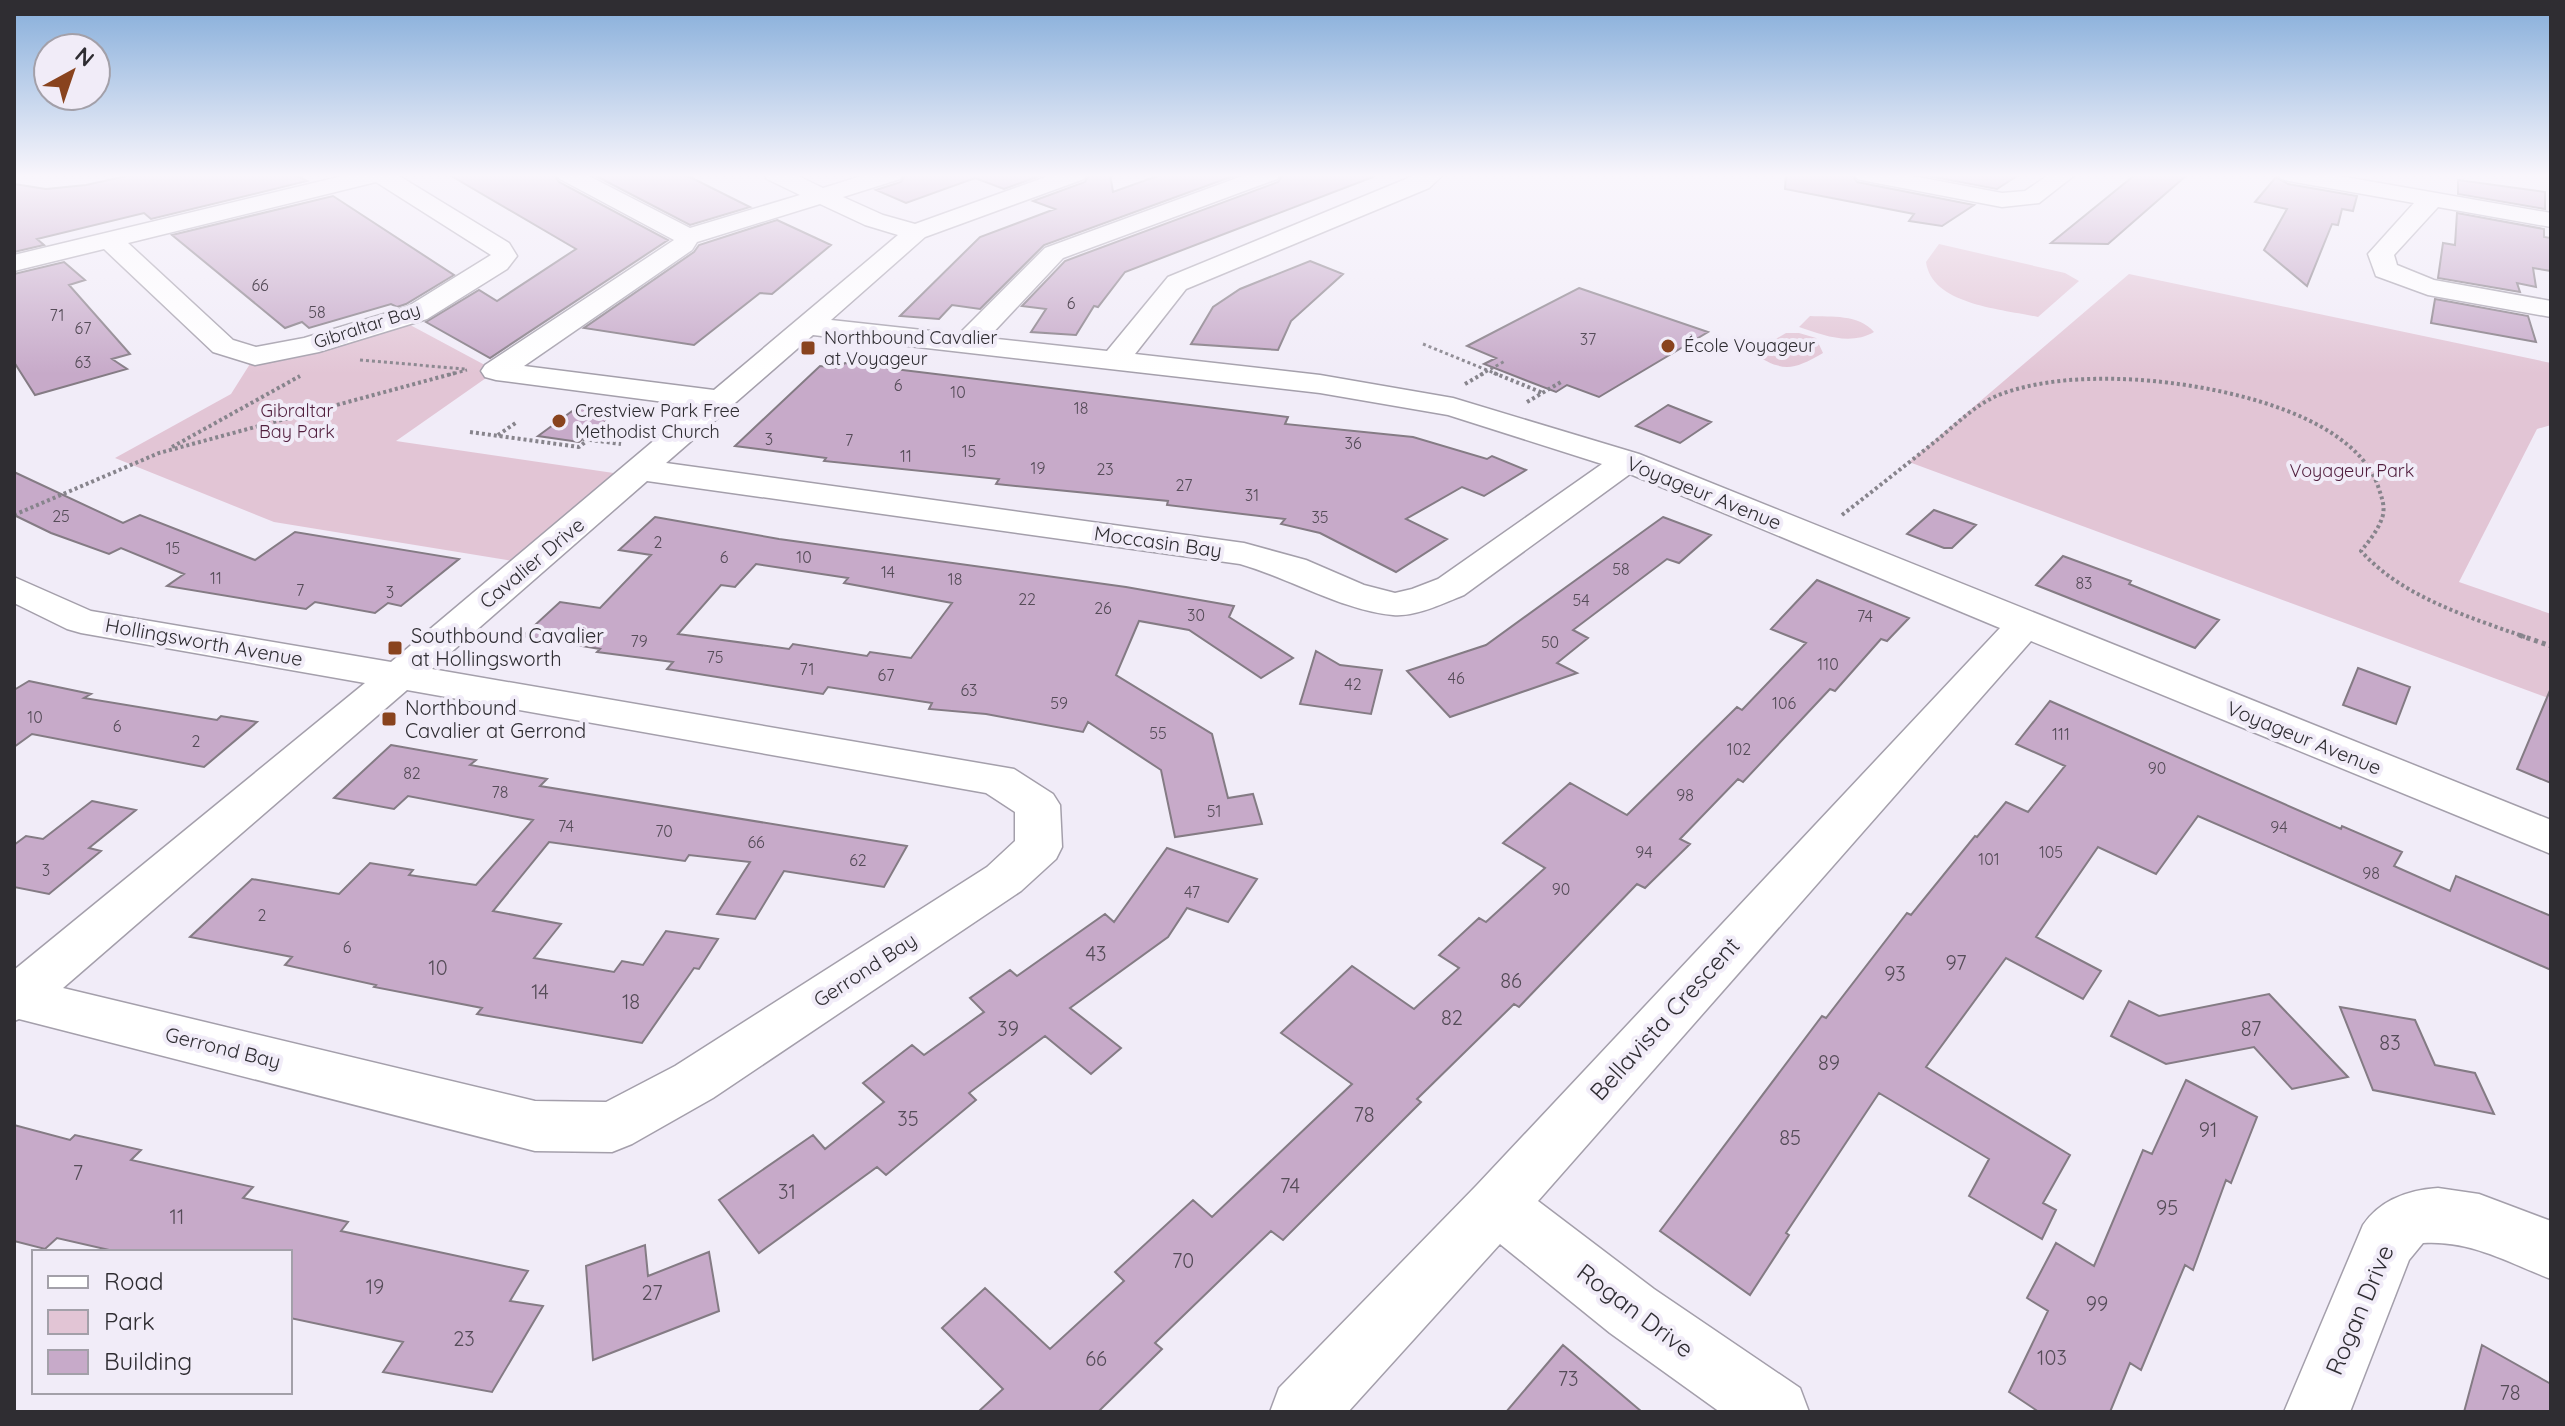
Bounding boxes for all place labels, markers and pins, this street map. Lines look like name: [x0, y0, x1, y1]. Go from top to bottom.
place label: Northbound Cavalier at Voyageur: [824, 326, 997, 370]
place label: École Voyageur: [1684, 334, 1815, 357]
marker: École Voyageur: [1659, 337, 1677, 355]
marker: Northbound Cavalier at Voyageur: [799, 339, 817, 357]
place label: Crestview Park Free Methodist Church: [575, 399, 740, 443]
marker: Crestview Park Free Methodist Church: [550, 412, 568, 430]
place label: Southbound Cavalier at Hollingsworth: [411, 623, 604, 671]
marker: Southbound Cavalier at Hollingsworth: [386, 639, 404, 657]
place label: Northbound Cavalier at Gerrond: [405, 695, 586, 743]
marker: Northbound Cavalier at Gerrond: [380, 710, 398, 728]

